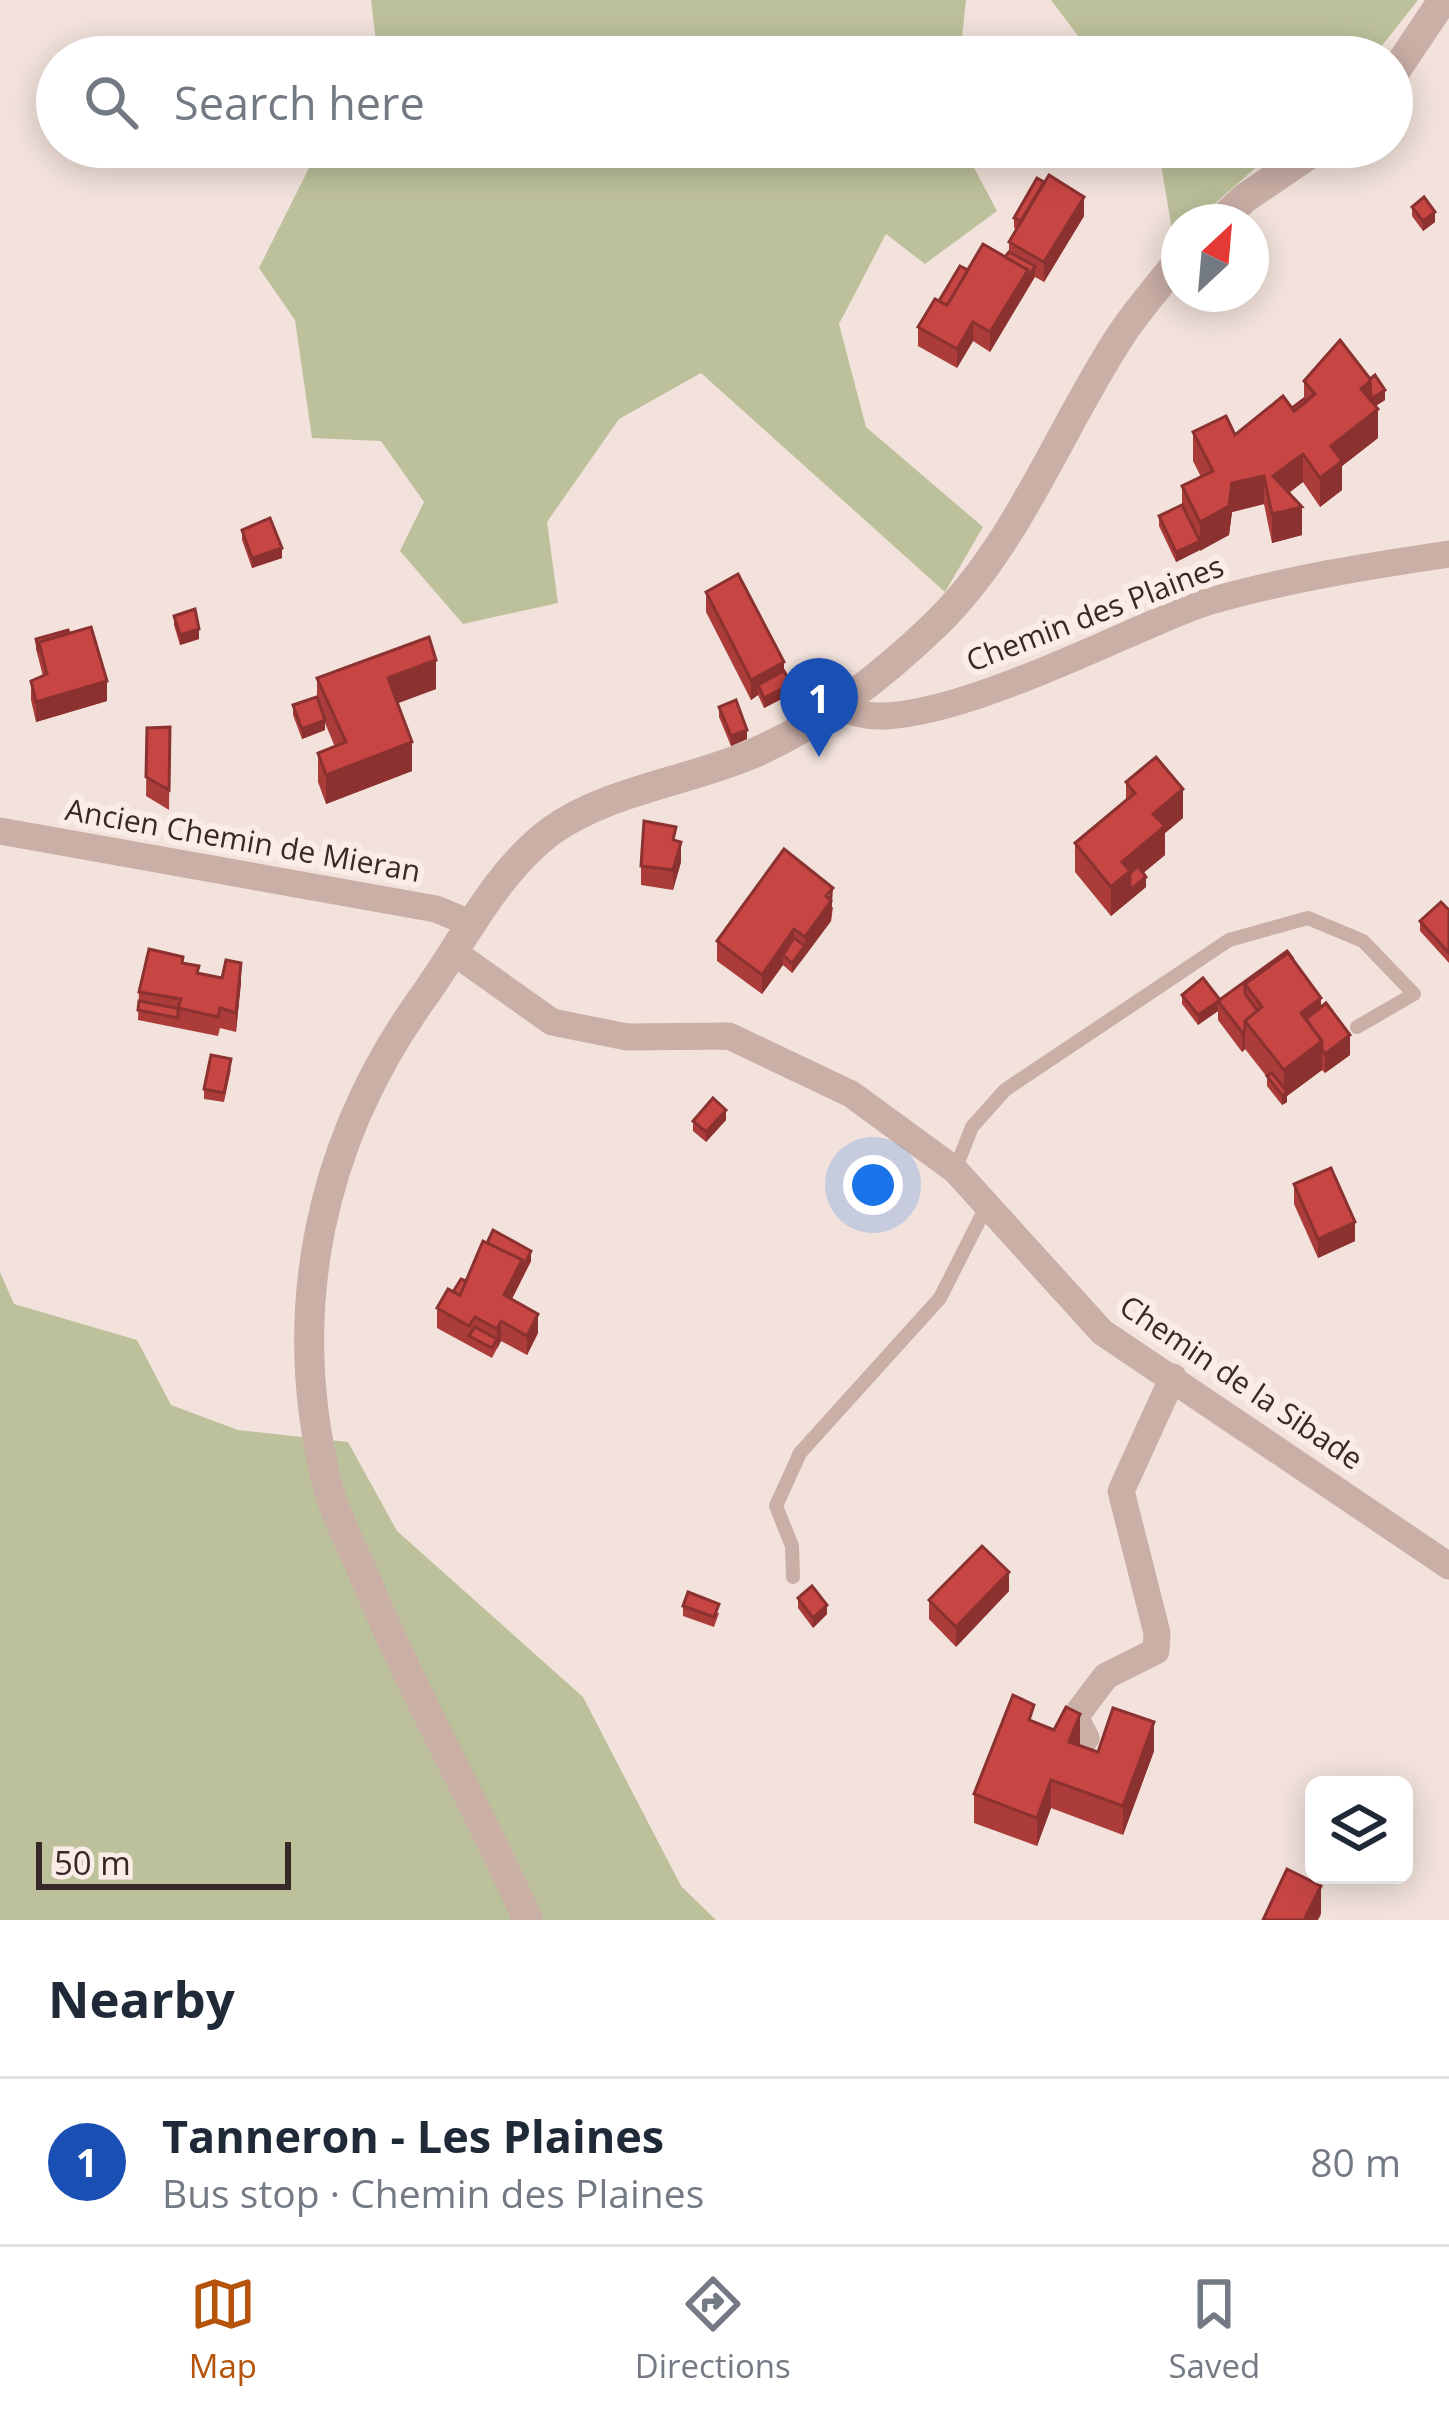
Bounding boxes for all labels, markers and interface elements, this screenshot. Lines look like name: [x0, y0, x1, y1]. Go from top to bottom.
search box: [36, 36, 1413, 168]
icon: search: [78, 69, 144, 135]
text: Search here: [174, 72, 425, 133]
north arrow: [1161, 204, 1269, 312]
street label: Chemin des Plaines: [960, 545, 1229, 681]
pin: 1: [780, 658, 858, 757]
street label: Ancien Chemin de Mieran: [63, 788, 424, 891]
your location: [843, 1155, 903, 1215]
street label: Chemin de la Sibade: [1112, 1285, 1371, 1478]
map controls: [1305, 1776, 1413, 1884]
button: layers: [1305, 1776, 1413, 1884]
scale bar: [36, 1836, 291, 1889]
text: 50 m: [54, 1840, 131, 1885]
text: Nearby: [48, 1963, 235, 2033]
text: Tanneron - Les Plaines: [162, 2105, 664, 2166]
text: 1: [76, 2135, 98, 2188]
text: 80 m: [1310, 2135, 1401, 2188]
text: Bus stop · Chemin des Plaines: [162, 2166, 704, 2219]
tab: Map: [189, 2271, 257, 2388]
tab: Directions: [635, 2271, 791, 2388]
tab: Saved: [1168, 2271, 1260, 2388]

